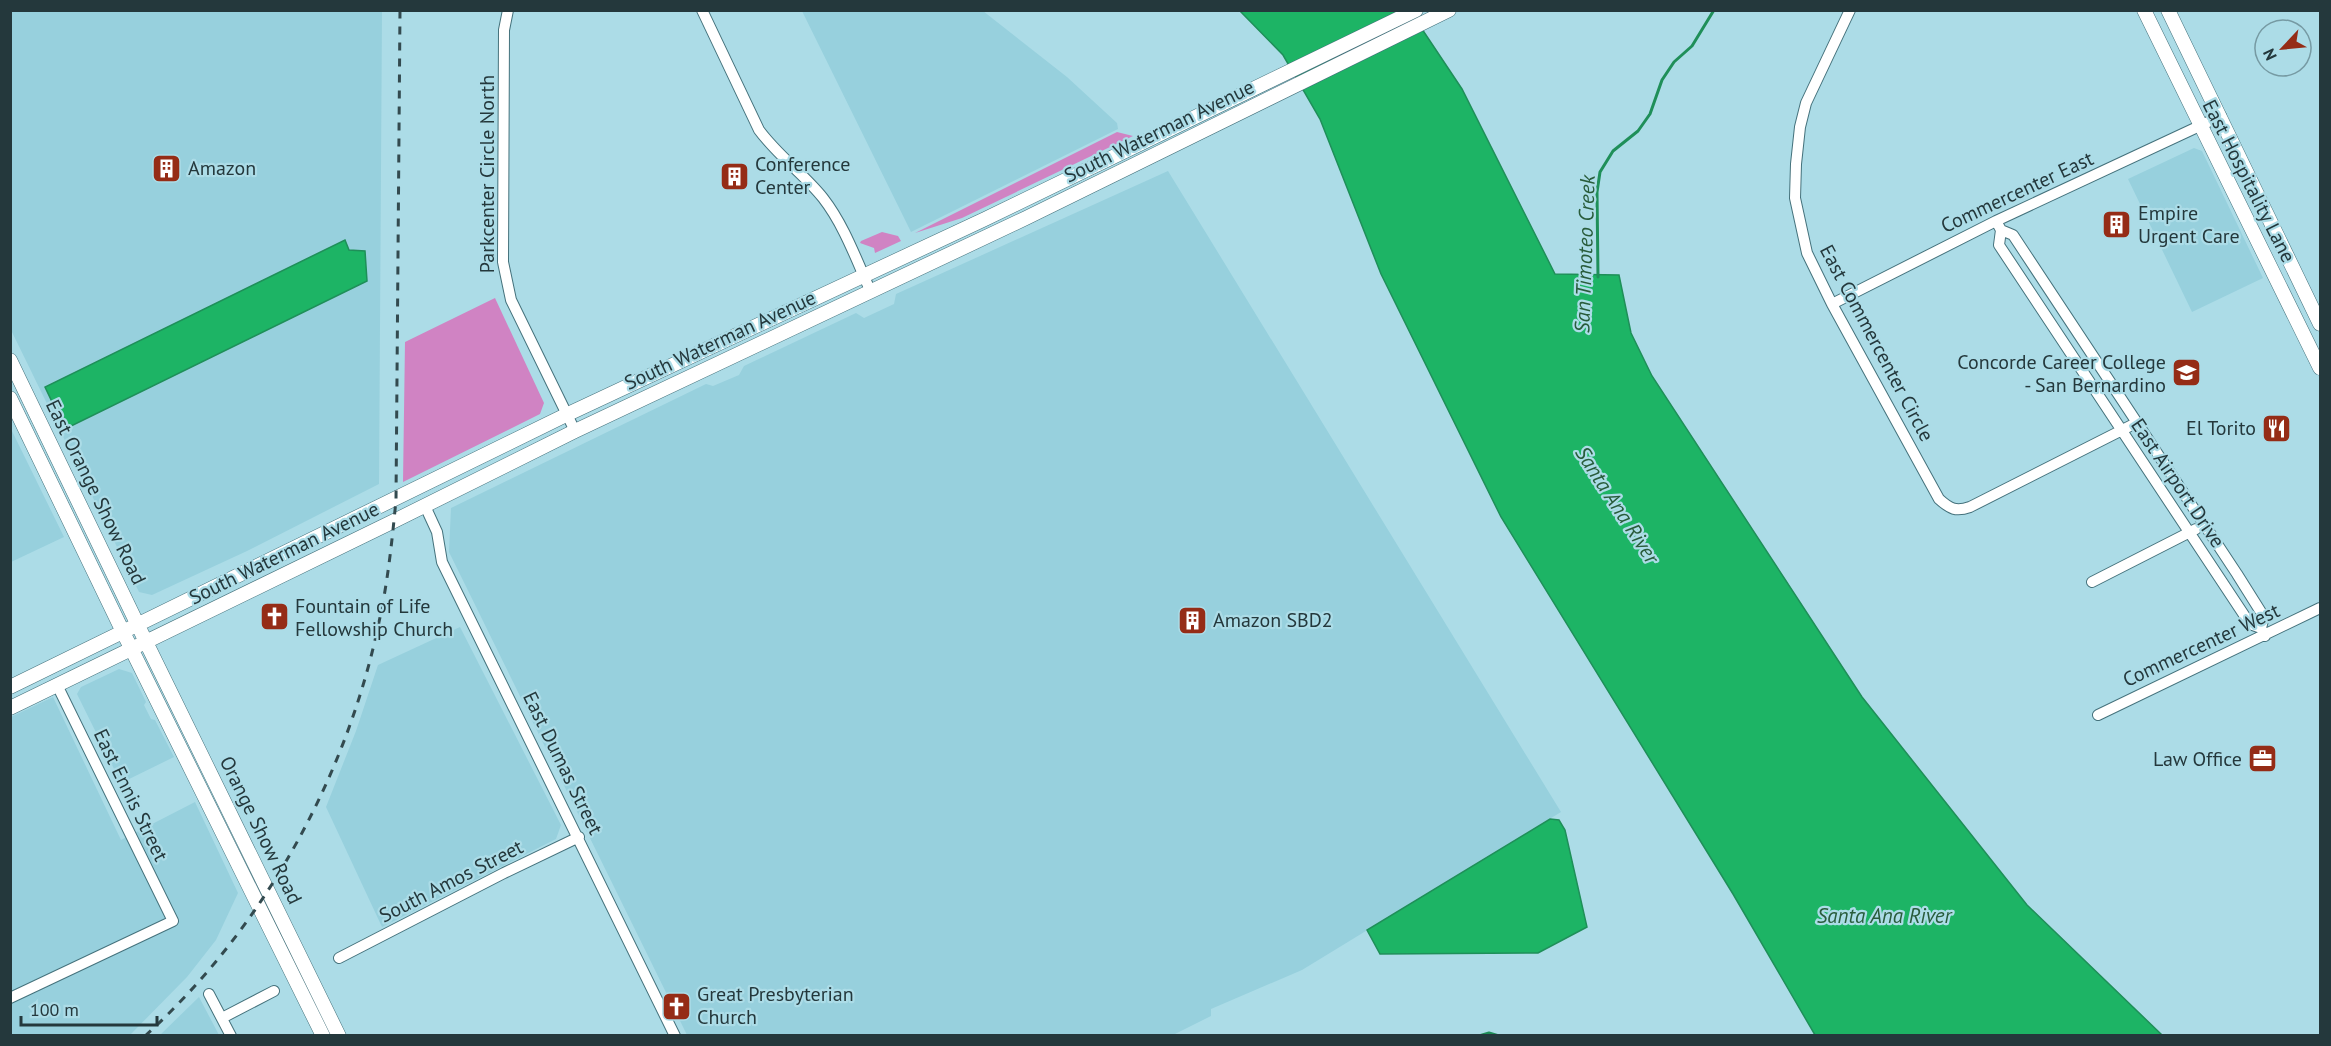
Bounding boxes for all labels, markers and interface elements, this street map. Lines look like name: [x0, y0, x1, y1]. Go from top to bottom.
north arrow: [2253, 18, 2313, 78]
text: N: [2258, 45, 2281, 64]
street label: South Waterman Avenue: [1060, 74, 1258, 188]
street label: Parkcenter Circle North: [474, 75, 500, 273]
street label: East Hospitality Lane: [2197, 95, 2301, 267]
street label: Commercenter East: [1937, 145, 2098, 239]
place label: Conference Center: [755, 151, 850, 200]
building icon: Amazon: [151, 152, 183, 184]
place label: Amazon: [188, 155, 256, 181]
building icon: Conference Center: [718, 160, 750, 192]
water label: San Timoteo Creek: [1568, 173, 1601, 333]
place label: Empire Urgent Care: [2138, 200, 2240, 249]
building icon: Empire Urgent Care: [2101, 208, 2133, 240]
street label: East Commercenter Circle: [1814, 240, 1940, 446]
street label: South Waterman Avenue: [620, 284, 820, 396]
place label: Concorde Career College - San Bernardino: [1957, 349, 2166, 398]
school or university icon: Concorde Career College - San Bernardino: [2171, 357, 2203, 389]
street label: East Orange Show Road: [40, 395, 152, 589]
restaurant icon: El Torito: [2261, 412, 2293, 444]
street label: East Airport Drive: [2125, 413, 2231, 553]
place label: El Torito: [2186, 415, 2256, 441]
water label: Santa Ana River: [1569, 441, 1667, 570]
street label: South Waterman Avenue: [185, 496, 383, 610]
place label: Fountain of Life Fellowship Church: [295, 593, 453, 642]
street label: Commercenter West: [2118, 597, 2284, 693]
church icon: Fountain of Life Fellowship Church: [258, 601, 290, 633]
building icon: Amazon SBD2: [1176, 604, 1208, 636]
place label: Amazon SBD2: [1213, 607, 1333, 633]
street label: East Dumas Street: [517, 687, 609, 839]
street label: East Ennis Street: [88, 725, 174, 866]
office icon: Law Office: [2247, 743, 2279, 775]
place label: Law Office: [2153, 746, 2242, 772]
street label: Orange Show Road: [214, 752, 308, 908]
street label: South Amos Street: [375, 833, 528, 928]
water label: Santa Ana River: [1817, 902, 1953, 929]
place label: Great Presbyterian Church: [697, 981, 854, 1030]
scale bar: [21, 989, 158, 1027]
church icon: Great Presbyterian Church: [660, 990, 692, 1022]
text: 100 m: [30, 998, 79, 1021]

